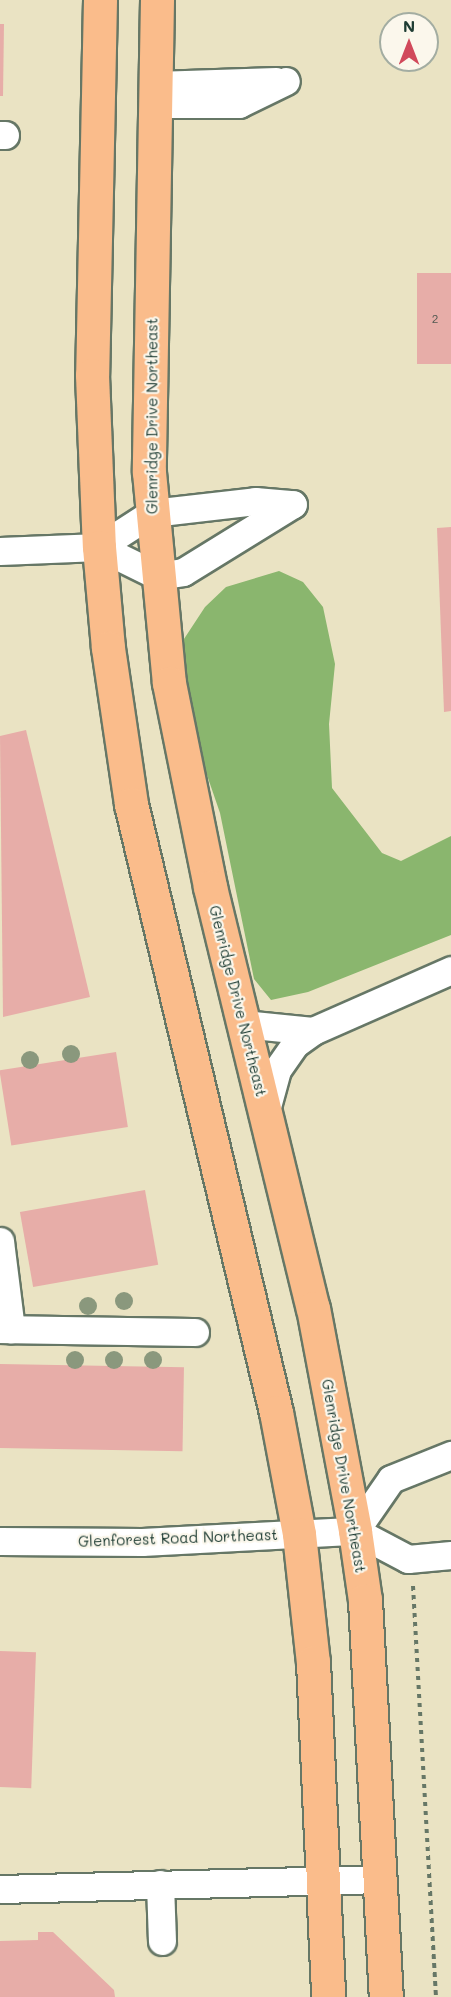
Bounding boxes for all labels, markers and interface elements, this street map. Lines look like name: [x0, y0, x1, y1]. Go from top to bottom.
north arrow: [379, 12, 439, 72]
text: N: [403, 15, 415, 36]
house number: 2: [432, 312, 438, 326]
street label: Glenridge Drive Northeast: [143, 318, 161, 514]
street label: Glenridge Drive Northeast: [206, 904, 270, 1098]
street label: Glenridge Drive Northeast: [318, 1378, 370, 1574]
street label: Glenforest Road Northeast: [78, 1526, 278, 1550]

